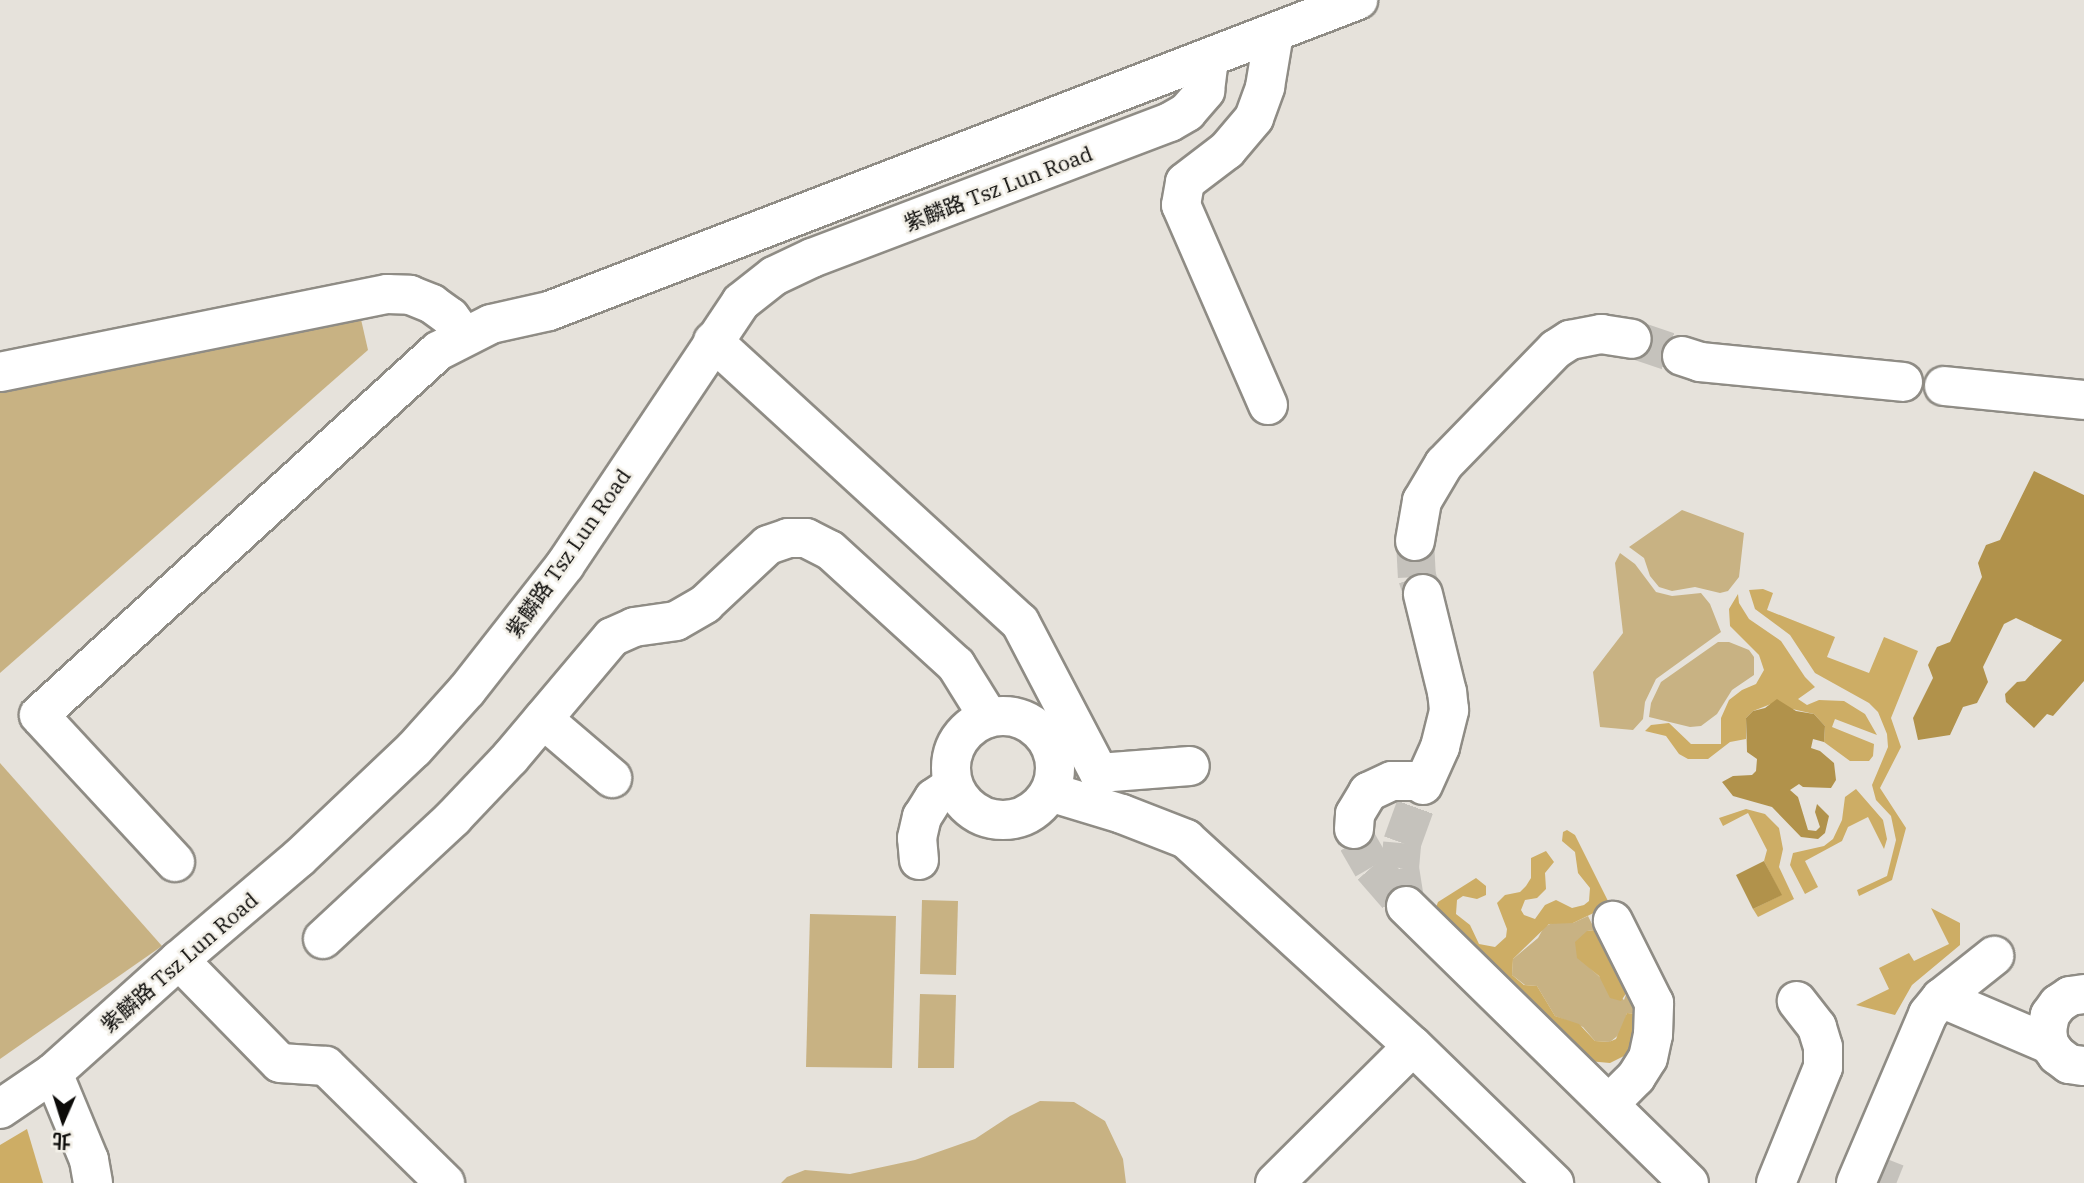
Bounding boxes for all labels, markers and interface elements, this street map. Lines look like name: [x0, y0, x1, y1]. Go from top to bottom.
street label: 紫麟路 Tsz Lun Road: [900, 140, 1096, 236]
street label: 紫麟路 Tsz Lun Road: [500, 464, 636, 642]
street label: 紫麟路 Tsz Lun Road: [95, 887, 263, 1037]
north arrow: [28, 1085, 98, 1155]
text: 北: [52, 1128, 72, 1153]

